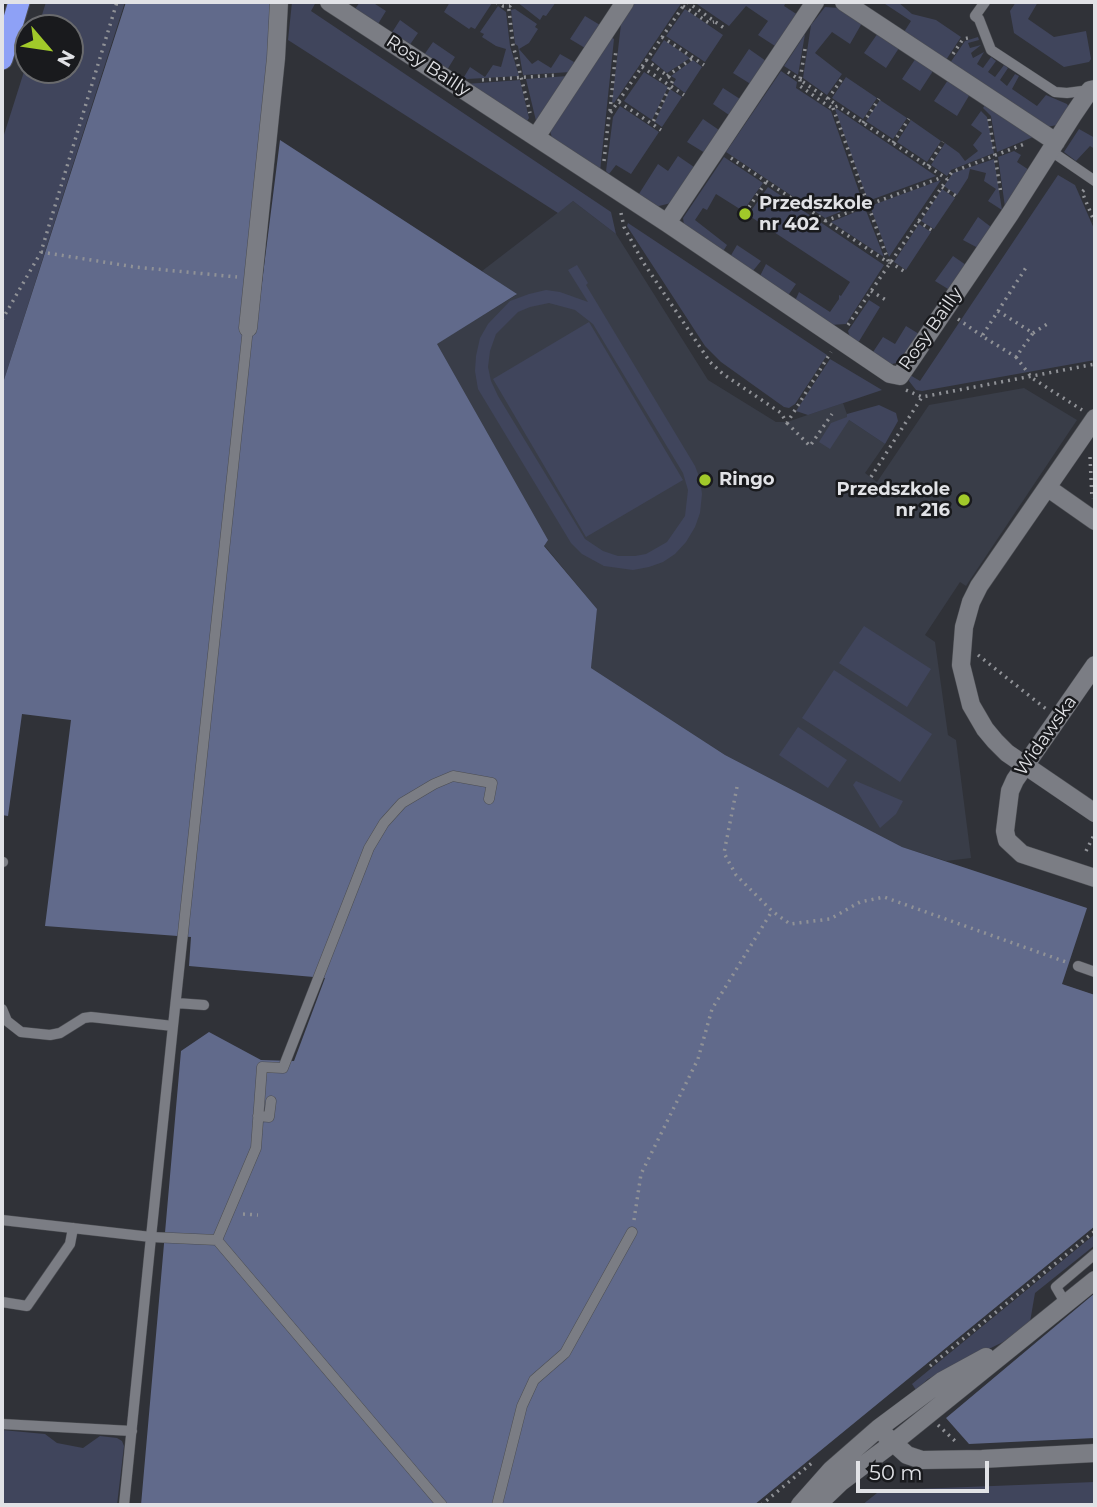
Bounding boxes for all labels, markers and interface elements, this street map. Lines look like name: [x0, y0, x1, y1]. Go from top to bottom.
north arrow: [14, 14, 84, 84]
street label: Rosy Bailly: [382, 31, 474, 101]
text: N: [52, 46, 80, 71]
place label: Przedszkole nr 402: [759, 193, 872, 235]
marker: Przedszkole nr 402: [737, 206, 753, 222]
street label: Rosy Bailly: [895, 284, 967, 374]
place label: Ringo: [719, 469, 775, 491]
marker: Ringo: [697, 472, 713, 488]
place label: Przedszkole nr 216: [837, 479, 950, 522]
marker: Przedszkole nr 216: [956, 492, 972, 508]
street label: Widawska: [1011, 692, 1081, 780]
scale bar: [859, 1448, 992, 1492]
text: 50 m: [869, 1460, 923, 1485]

